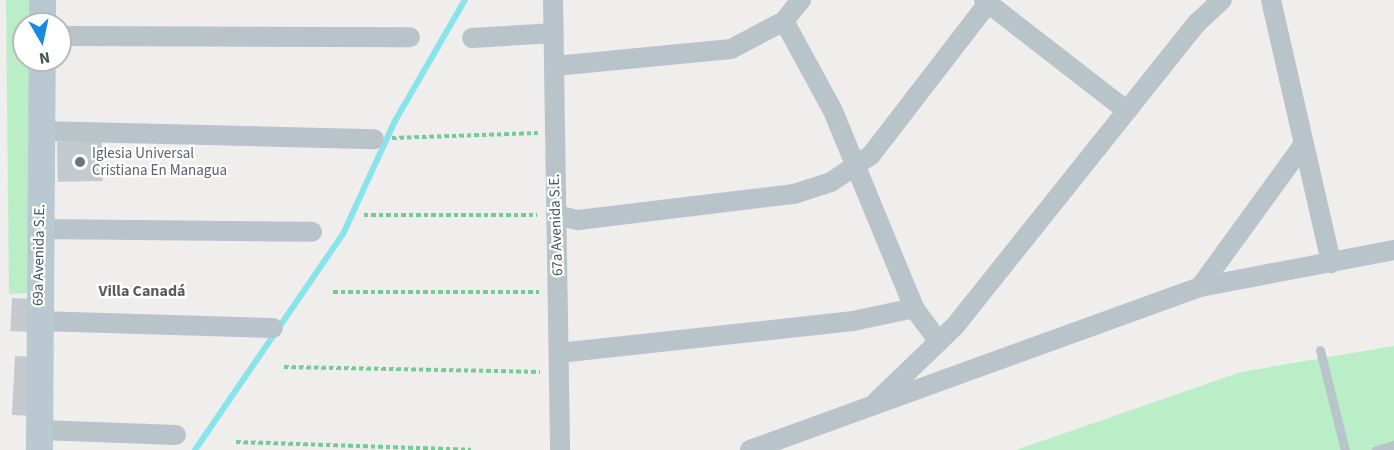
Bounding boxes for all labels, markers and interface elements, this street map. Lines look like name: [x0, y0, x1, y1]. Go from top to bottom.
north arrow: [12, 12, 72, 72]
text: N: [38, 46, 51, 69]
place label: Iglesia Universal Cristiana En Managua: [92, 144, 227, 179]
marker: Iglesia Universal Cristiana En Managua: [73, 155, 87, 169]
street label: 67a Avenida S.E.: [545, 174, 567, 276]
street label: 69a Avenida S.E.: [29, 204, 49, 306]
district label: Villa Canadá: [98, 281, 186, 301]

